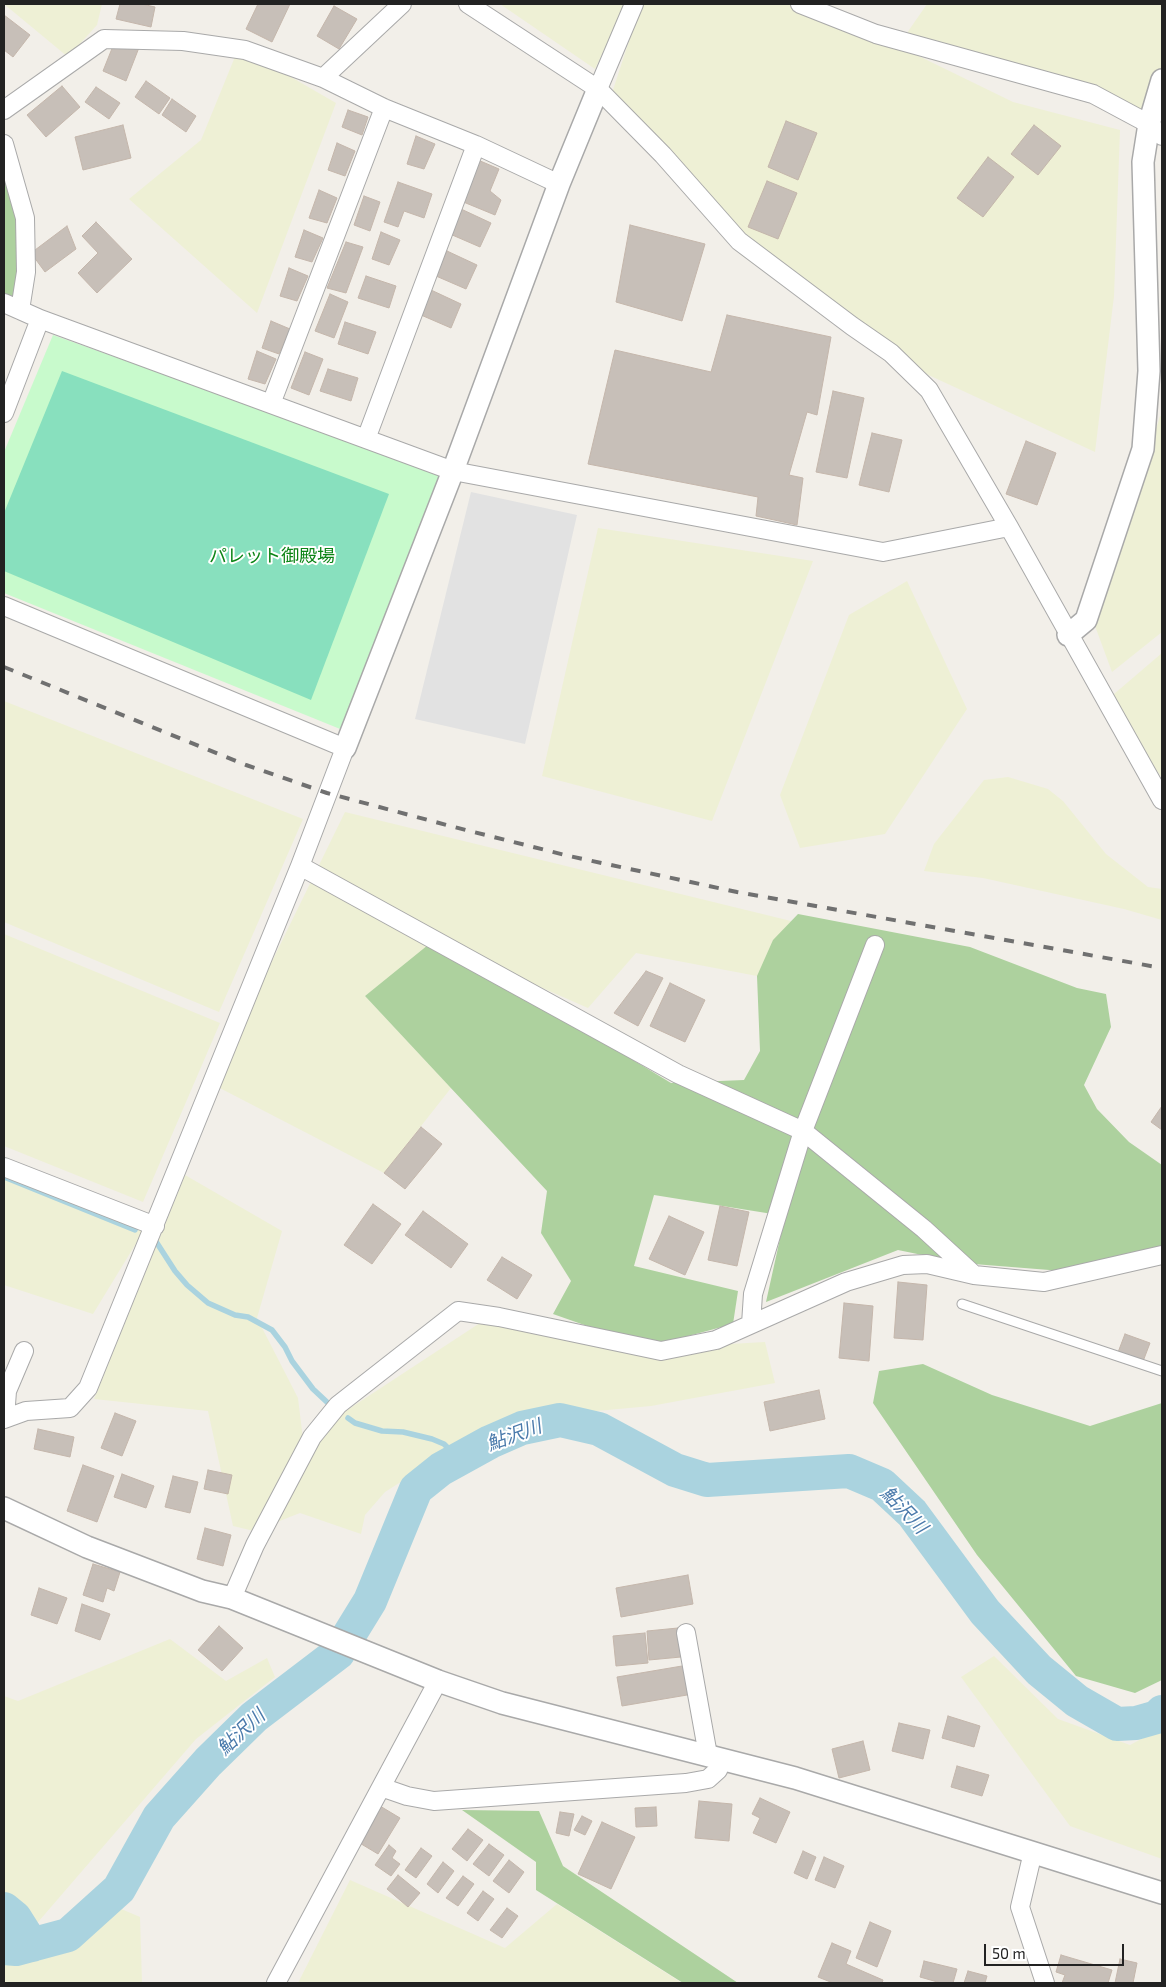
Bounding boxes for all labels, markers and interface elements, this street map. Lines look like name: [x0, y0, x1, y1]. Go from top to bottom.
park label: パレット御殿場: [209, 545, 335, 567]
water label: 鮎沢川: [483, 1415, 545, 1455]
water label: 鮎沢川: [876, 1482, 932, 1538]
water label: 鮎沢川: [212, 1704, 270, 1760]
scale bar: [986, 1934, 1126, 1966]
text: 50 m: [992, 1944, 1026, 1962]

